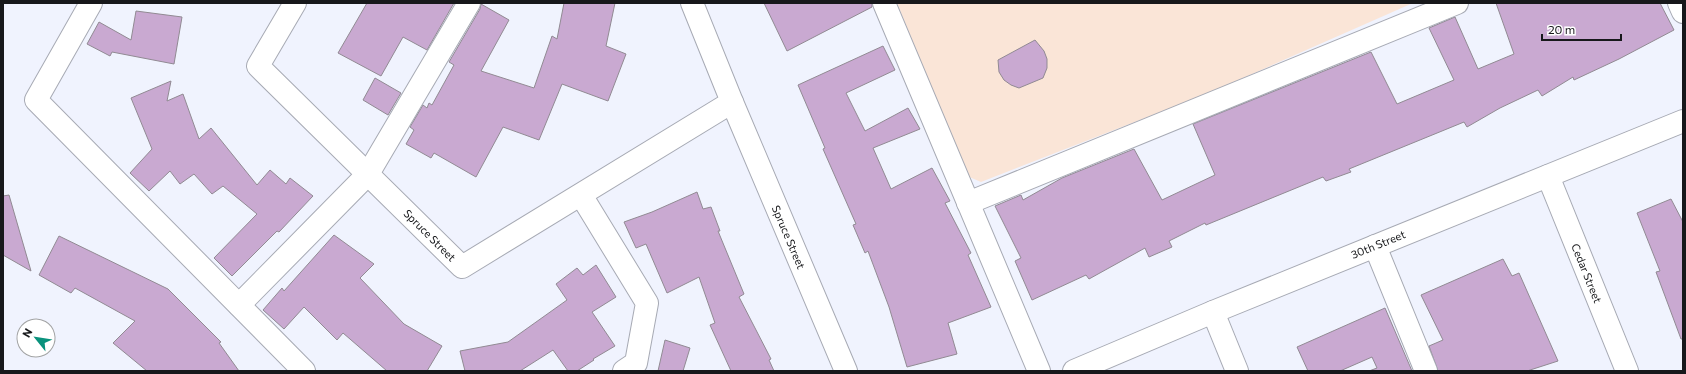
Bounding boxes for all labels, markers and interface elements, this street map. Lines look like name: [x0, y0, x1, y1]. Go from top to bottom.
scale bar: [1542, 16, 1621, 42]
text: 20 m: [1548, 22, 1575, 36]
street label: Spruce Street: [770, 203, 808, 271]
street label: Spruce Street: [401, 206, 459, 264]
street label: 30th Street: [1349, 227, 1408, 261]
street label: Cedar Street: [1569, 241, 1605, 305]
north arrow: [16, 318, 56, 358]
text: N: [19, 326, 35, 340]

